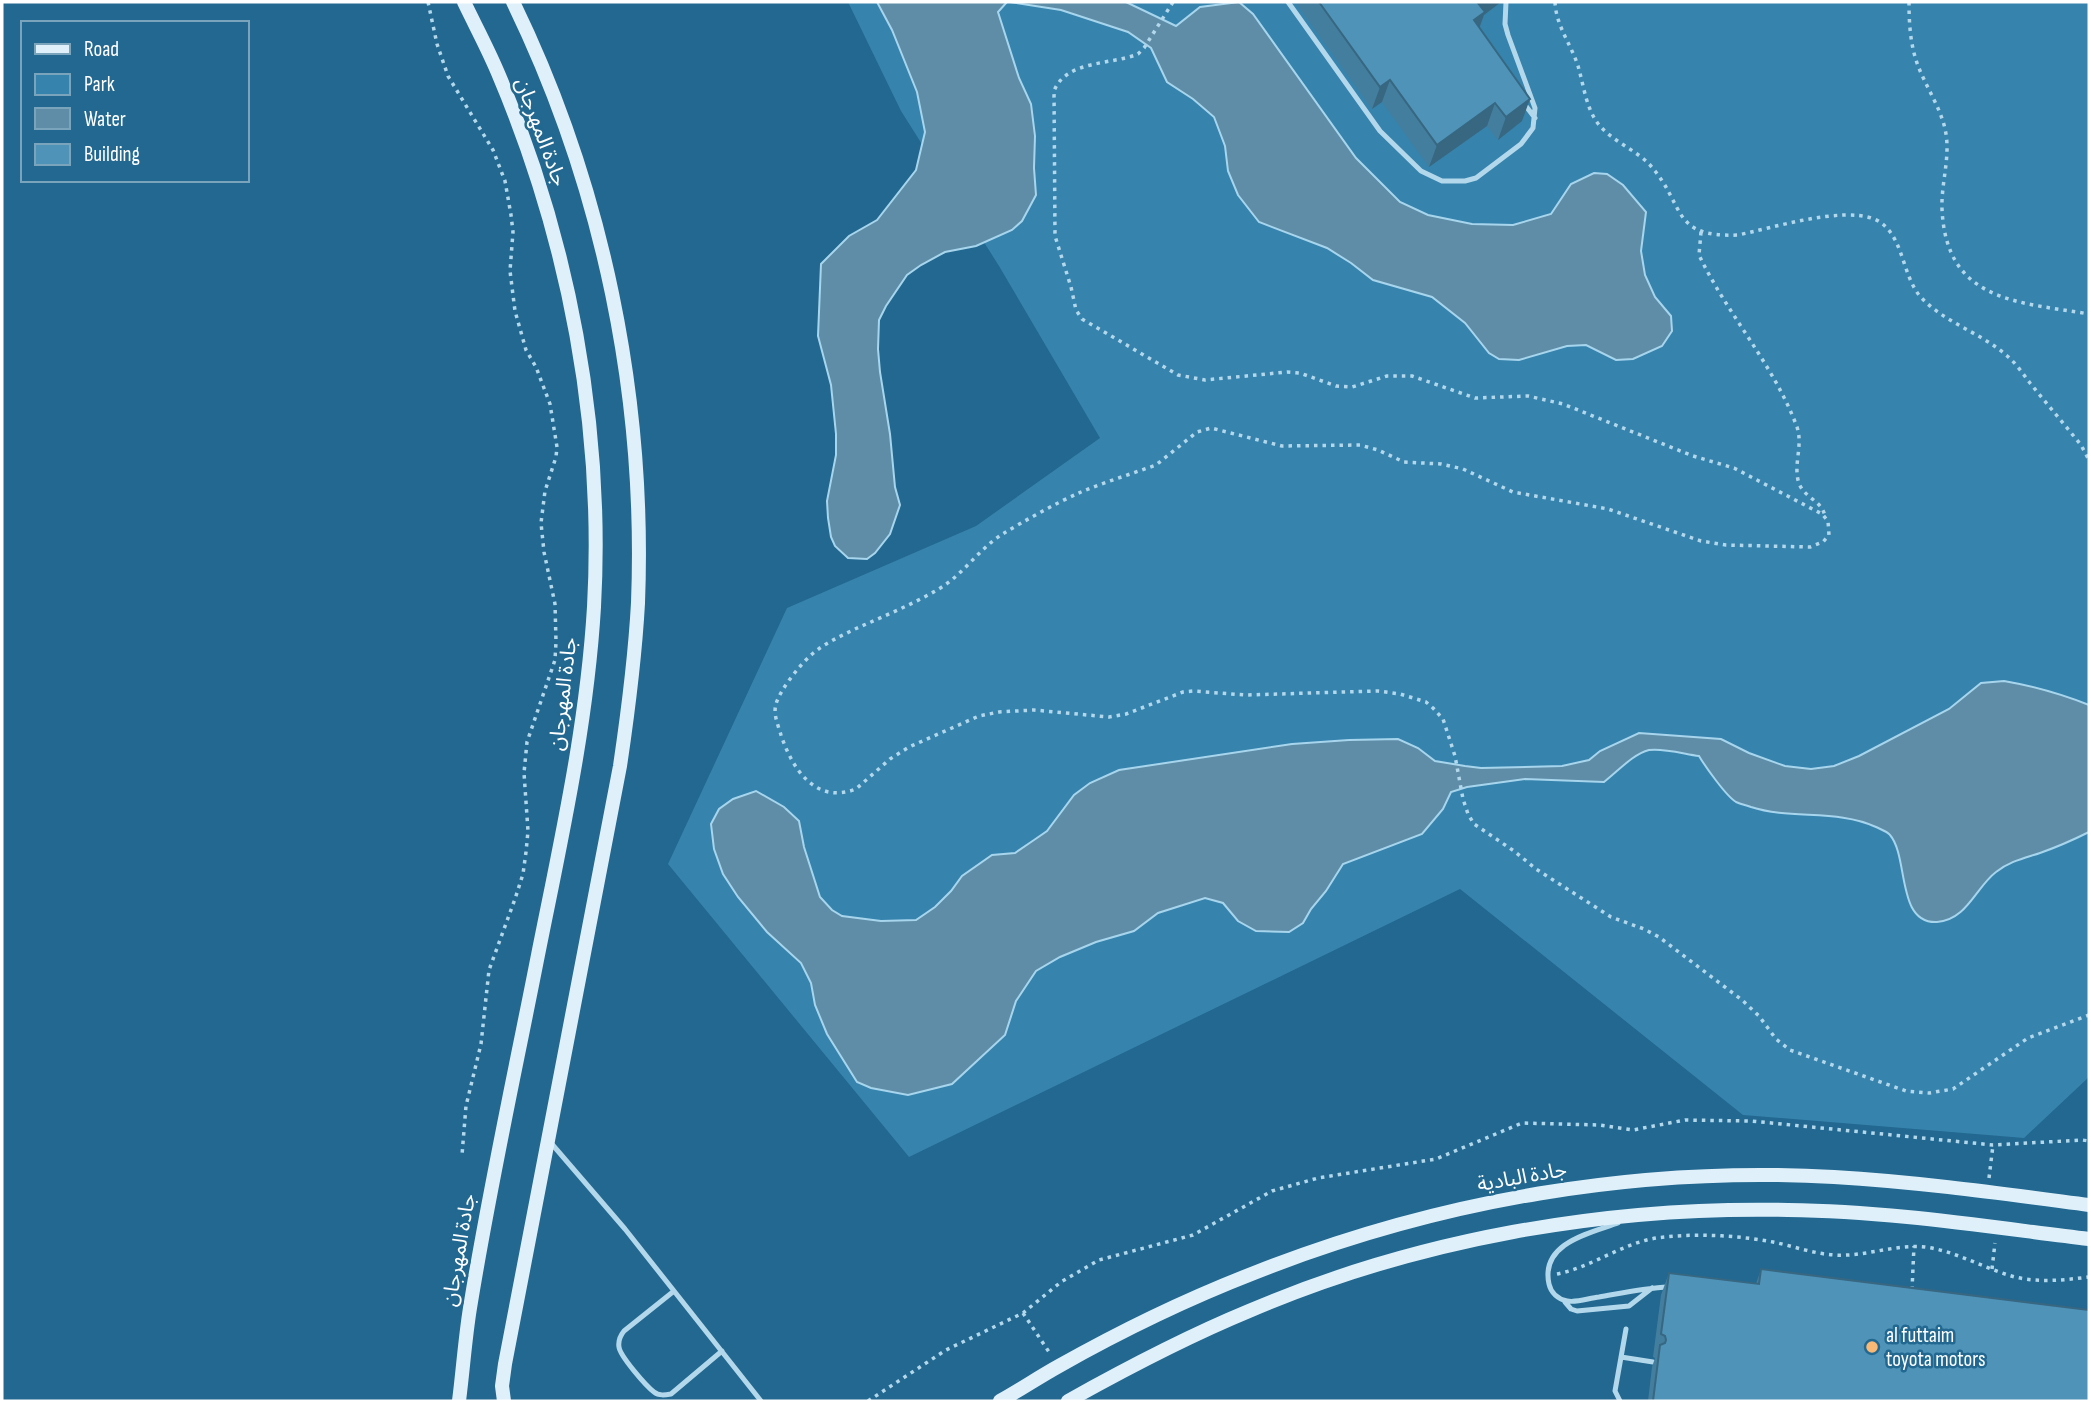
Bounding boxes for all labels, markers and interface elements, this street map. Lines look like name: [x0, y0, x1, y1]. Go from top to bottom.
legend: [21, 21, 248, 182]
text: Road: [84, 37, 119, 62]
text: Park: [84, 72, 115, 97]
street label: جادة المهرجان: [510, 74, 572, 190]
text: Water: [84, 107, 126, 132]
text: Building: [84, 142, 140, 167]
street label: جادة المهرجان: [544, 636, 582, 752]
street label: جادة البادية: [1475, 1157, 1569, 1197]
street label: جادة المهرجان: [437, 1192, 481, 1308]
place label: al futtaim toyota motors: [1886, 1323, 1986, 1372]
marker: al futtaim toyota motors: [1864, 1339, 1880, 1355]

